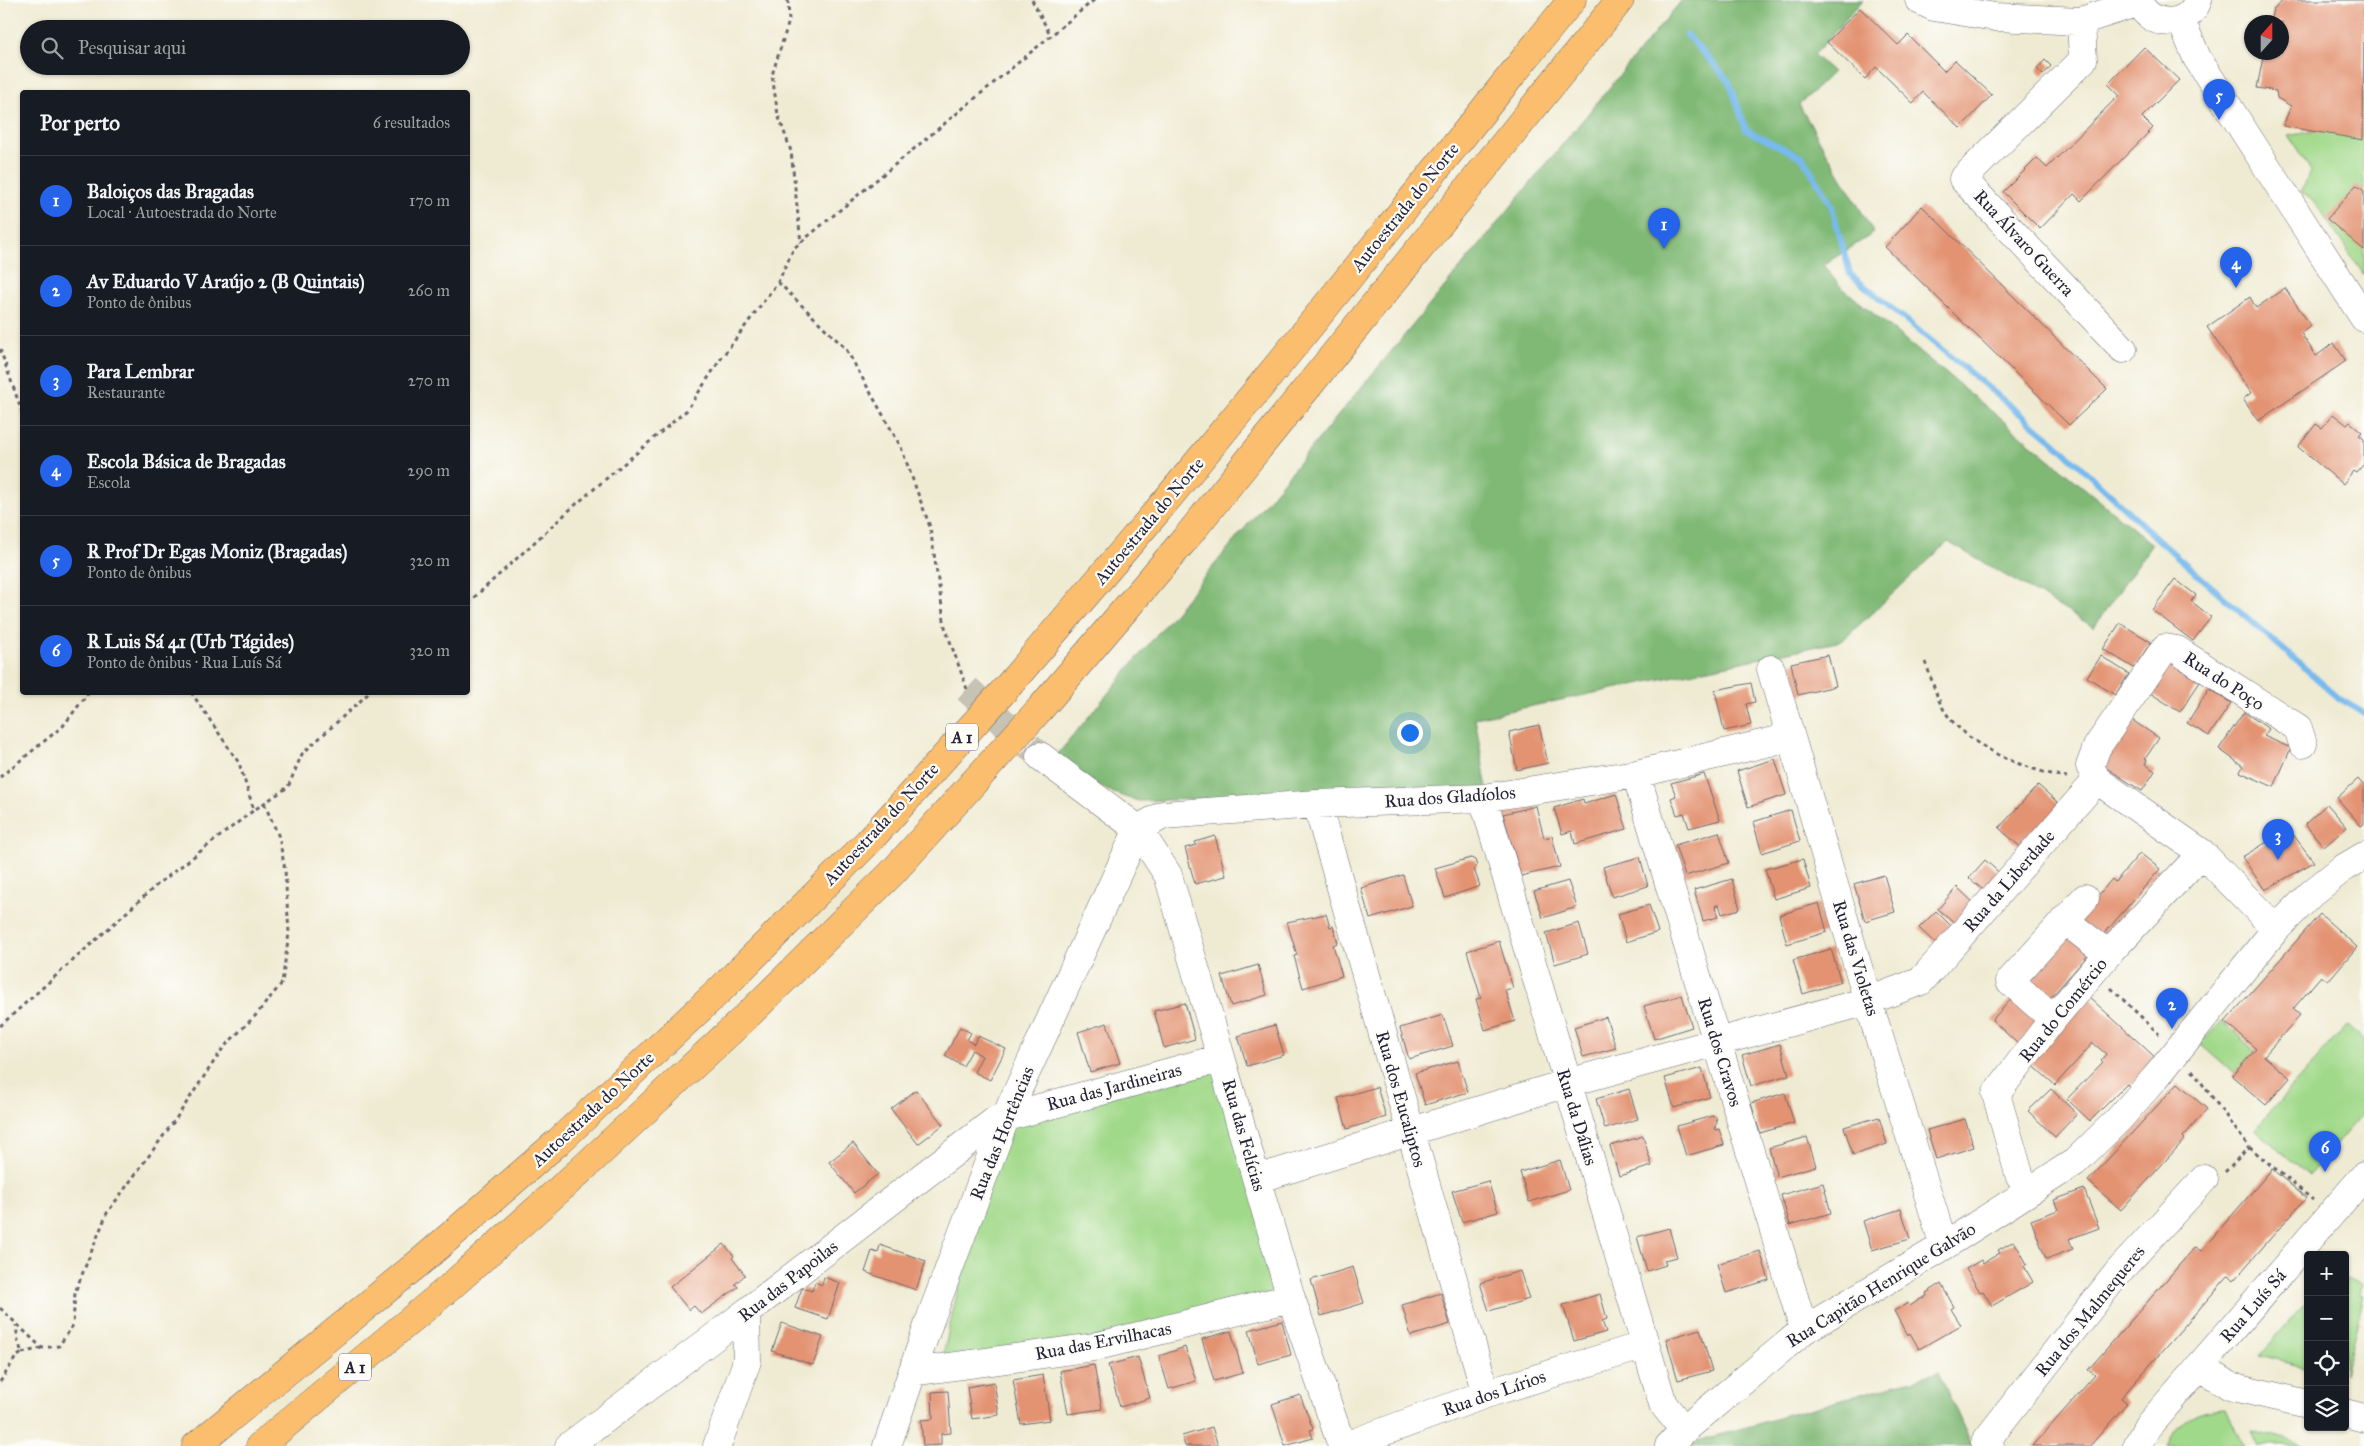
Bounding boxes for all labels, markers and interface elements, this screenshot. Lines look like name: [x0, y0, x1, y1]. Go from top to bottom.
north arrow: [2244, 15, 2289, 60]
search box: [20, 20, 470, 75]
icon: search: [38, 34, 66, 62]
text: Pesquisar aqui: [78, 36, 186, 59]
pin: 5: [2203, 79, 2235, 120]
text: Por perto: [40, 110, 120, 136]
text: 6 resultados: [373, 113, 450, 132]
street label: Autoestrada do Norte: [1346, 138, 1464, 277]
text: Baloiços das Bragadas: [87, 180, 254, 203]
street label: Rua Álvaro Guerra: [1969, 184, 2081, 301]
text: 1: [53, 191, 59, 210]
text: 170 m: [409, 191, 450, 210]
text: Local · Autoestrada do Norte: [87, 203, 277, 222]
pin: 1: [1648, 208, 1680, 249]
pin: 4: [2220, 247, 2252, 288]
text: Av Eduardo V Araújo 2 (B Quintais): [87, 270, 365, 293]
text: 2: [52, 281, 60, 300]
text: 260 m: [408, 281, 450, 300]
text: Ponto de ônibus: [87, 293, 191, 312]
text: Para Lembrar: [87, 360, 194, 383]
text: 3: [53, 371, 59, 390]
text: 270 m: [408, 371, 450, 390]
text: Restaurante: [87, 383, 165, 402]
text: Escola Básica de Bragadas: [87, 450, 286, 473]
street label: Autoestrada do Norte: [1089, 453, 1209, 590]
text: 4: [52, 461, 60, 480]
text: 290 m: [407, 461, 450, 480]
text: Escola: [87, 473, 130, 492]
text: R Prof Dr Egas Moniz (Bragadas): [87, 540, 347, 563]
text: 5: [52, 551, 60, 570]
text: 320 m: [410, 551, 450, 570]
text: Ponto de ônibus: [87, 563, 191, 582]
text: R Luis Sá 41 (Urb Tágides): [87, 630, 294, 653]
text: 6: [52, 641, 60, 660]
text: 320 m: [410, 641, 450, 660]
street label: Rua do Poço: [2180, 647, 2268, 715]
text: Ponto de ônibus · Rua Luís Sá: [87, 653, 281, 672]
your location: [1397, 720, 1423, 746]
road number: A 1: [946, 724, 978, 750]
street label: Autoestrada do Norte: [818, 758, 943, 890]
street label: Rua dos Gladíolos: [1384, 781, 1516, 813]
pin: 3: [2262, 819, 2294, 860]
street label: Rua da Liberdade: [1959, 825, 2059, 937]
street label: Rua das Violetas: [1828, 897, 1884, 1019]
street label: Rua do Comércio: [2014, 953, 2112, 1067]
pin: 2: [2156, 988, 2188, 1029]
street label: Rua dos Cravos: [1693, 995, 1747, 1109]
street label: Rua dos Eucaliptos: [1371, 1028, 1431, 1170]
street label: Autoestrada do Norte: [527, 1047, 659, 1172]
street label: Rua das Jardineiras: [1044, 1058, 1184, 1117]
street label: Rua das Hortências: [965, 1063, 1039, 1203]
street label: Rua da Dálias: [1552, 1066, 1602, 1168]
street label: Rua das Felícias: [1217, 1076, 1271, 1194]
pin: 6: [2309, 1131, 2341, 1172]
street label: Rua Capitão Henrique Galvão: [1782, 1218, 1980, 1353]
street label: Rua das Papoilas: [734, 1235, 842, 1327]
street label: Rua dos Malmequeres: [2030, 1241, 2150, 1382]
map controls: [2304, 1251, 2349, 1431]
button: +: [2304, 1251, 2349, 1296]
street label: Rua Luís Sá: [2215, 1265, 2291, 1347]
button: −: [2304, 1296, 2349, 1341]
street label: Rua das Ervilhacas: [1033, 1317, 1173, 1365]
button: locate: [2304, 1341, 2349, 1386]
road number: A 1: [339, 1354, 371, 1380]
street label: Rua dos Lírios: [1439, 1365, 1549, 1421]
button: layers: [2304, 1386, 2349, 1431]

